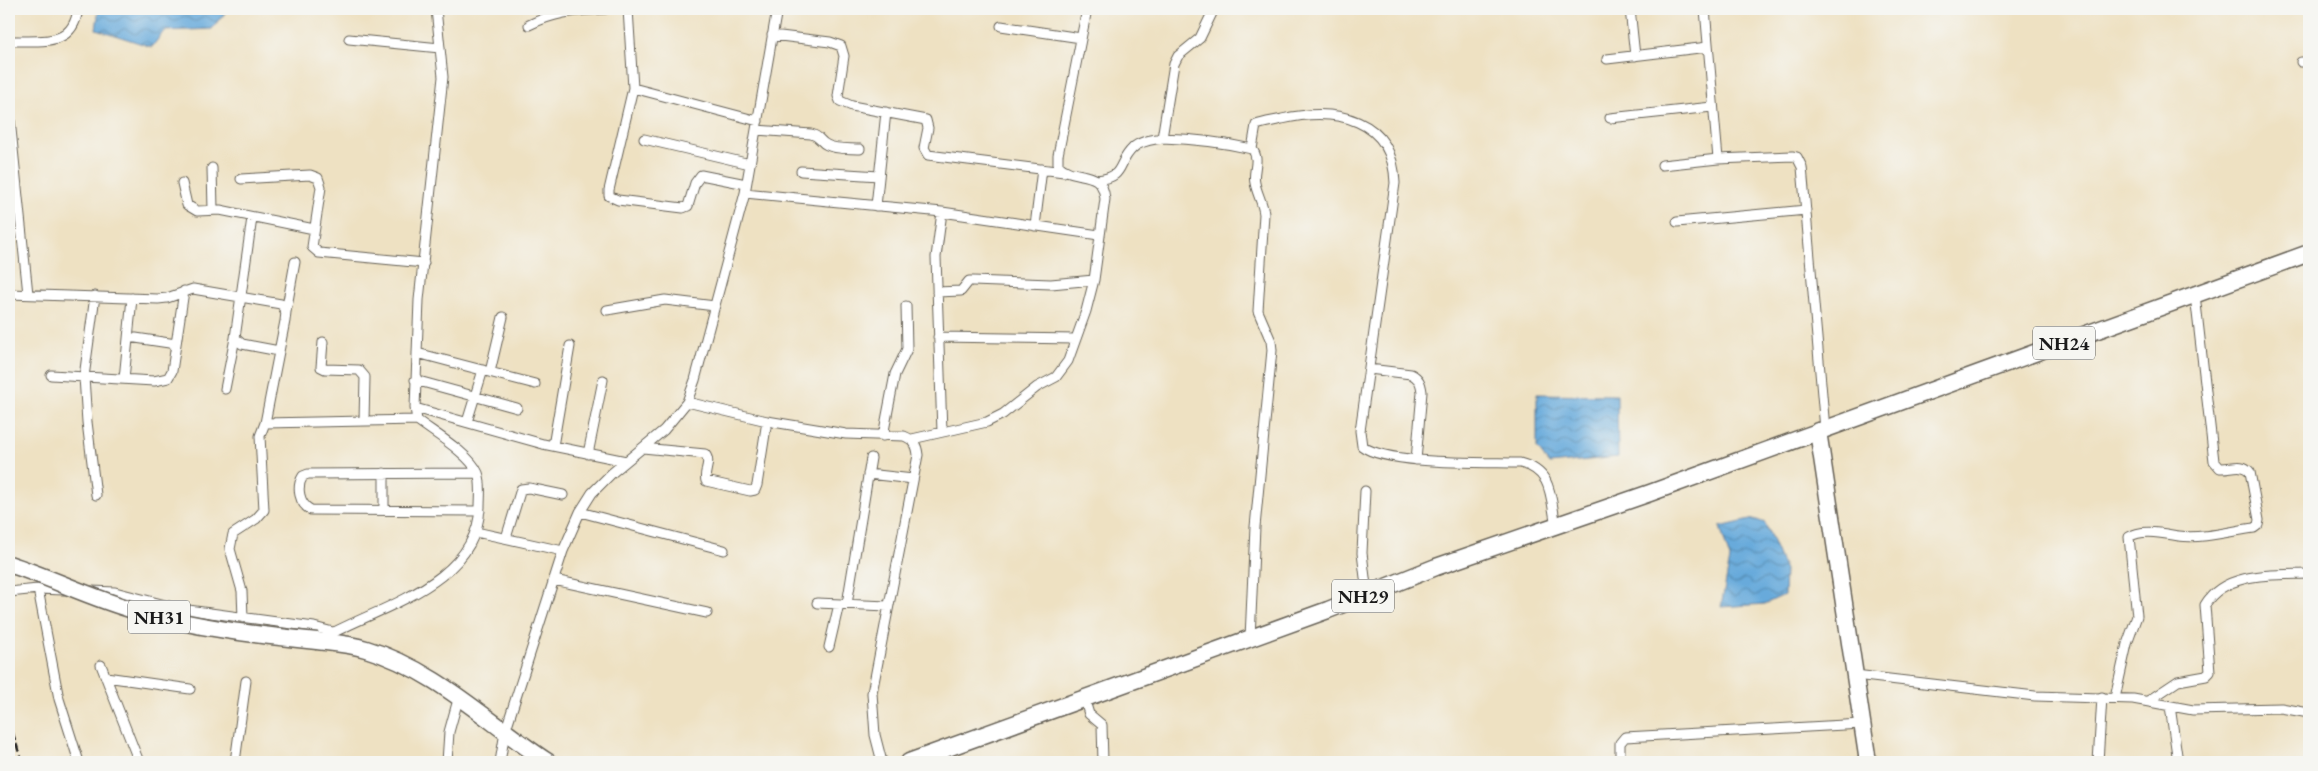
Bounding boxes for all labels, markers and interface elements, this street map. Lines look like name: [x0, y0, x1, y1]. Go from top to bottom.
road number: NH24: [2033, 326, 2095, 359]
road number: NH29: [1332, 580, 1394, 612]
road number: NH31: [128, 600, 190, 634]

